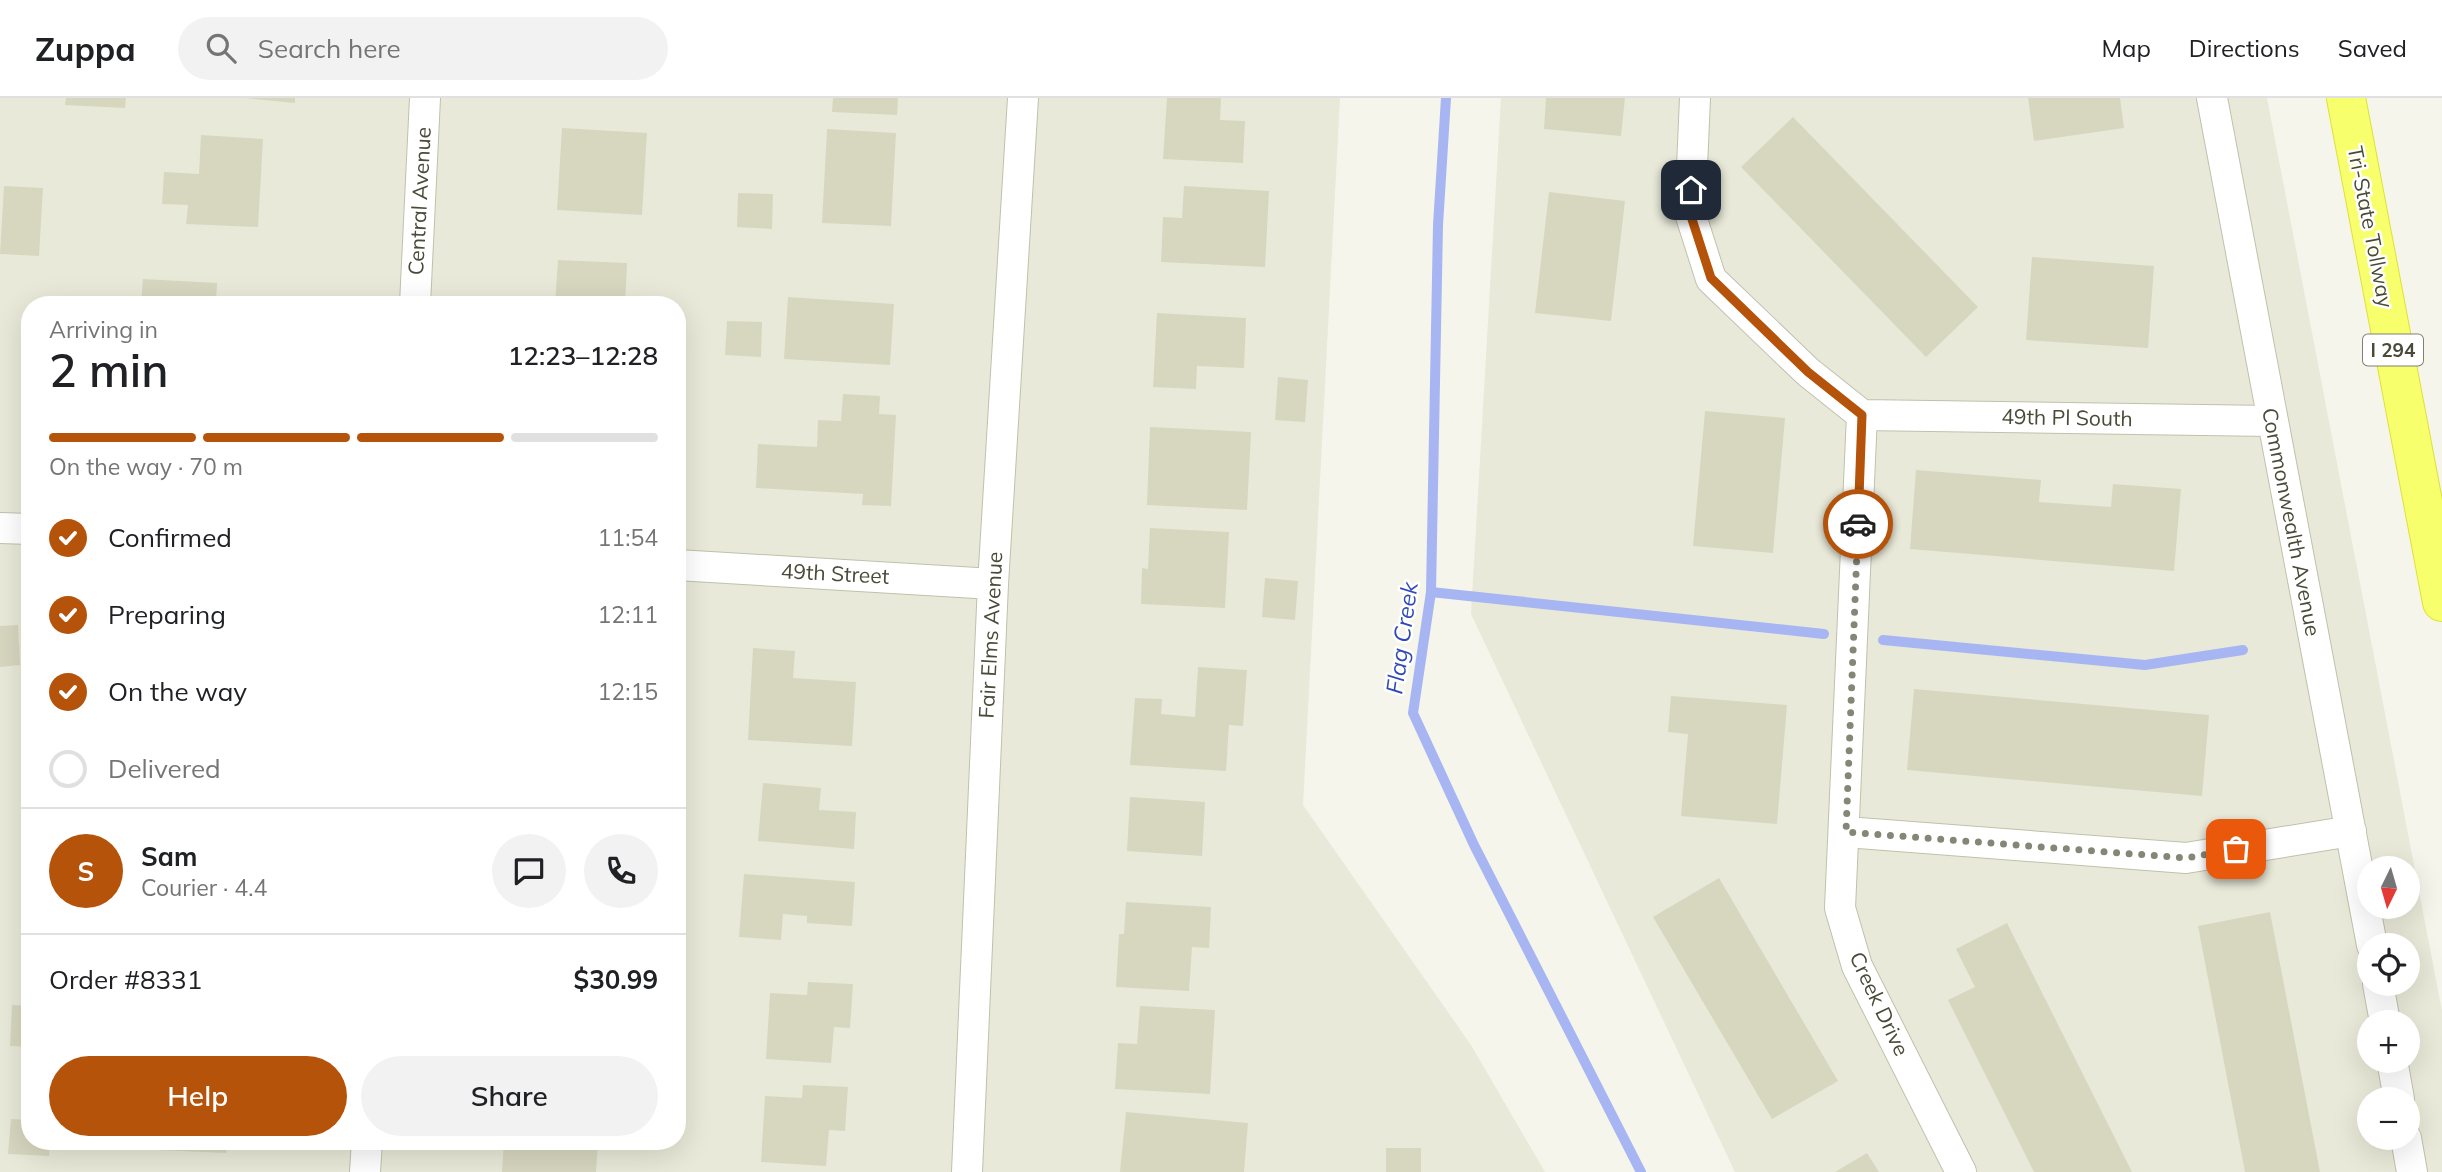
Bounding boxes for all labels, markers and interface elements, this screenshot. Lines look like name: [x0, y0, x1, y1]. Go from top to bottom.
search box: [178, 17, 668, 80]
text: Zuppa: [35, 28, 136, 69]
icon: search: [202, 29, 240, 67]
text: Search here: [258, 32, 401, 65]
text: Map: [2101, 33, 2151, 63]
text: Directions: [2189, 33, 2300, 63]
text: Saved: [2338, 33, 2407, 63]
street label: Central Avenue: [402, 126, 436, 276]
street label: Tri-State Tollway: [2343, 144, 2399, 310]
pin: [1661, 160, 1721, 220]
icon: home: [1672, 171, 1710, 209]
text: Arriving in: [49, 315, 158, 344]
road number: I 294: [2363, 334, 2423, 366]
text: 12:23–12:28: [508, 339, 658, 372]
text: 2 min: [49, 341, 168, 399]
street label: 49th Pl South: [2001, 403, 2133, 431]
street label: Commonwealth Avenue: [2257, 405, 2327, 638]
text: On the way · 70 m: [49, 452, 243, 481]
courier: [1823, 489, 1893, 559]
icon: car: [1839, 505, 1877, 543]
icon: check: [49, 519, 87, 557]
text: Confirmed: [108, 521, 232, 554]
text: 11:54: [598, 523, 658, 552]
street label: Fair Elms Avenue: [973, 551, 1007, 719]
street label: 49th Street: [780, 557, 890, 589]
water label: Flag Creek: [1379, 579, 1424, 696]
icon: check: [49, 596, 87, 634]
text: Preparing: [108, 598, 226, 631]
text: 12:11: [598, 600, 658, 629]
icon: check: [49, 673, 87, 711]
text: On the way: [108, 675, 247, 708]
text: 12:15: [598, 677, 658, 706]
text: Delivered: [108, 752, 221, 785]
pin: [2206, 819, 2266, 879]
icon: bag: [2217, 830, 2255, 868]
button: chat: [492, 834, 566, 908]
button: phone: [584, 834, 658, 908]
text: Sam: [141, 840, 197, 873]
text: S: [78, 855, 94, 888]
north arrow: [2357, 856, 2420, 919]
map controls: [2357, 856, 2420, 1150]
text: Courier · 4.4: [141, 873, 267, 902]
button: locate: [2357, 933, 2420, 996]
street label: Creek Drive: [1845, 947, 1915, 1060]
text: Order #8331: [49, 963, 202, 996]
text: $30.99: [574, 963, 658, 996]
button: +: [2357, 1010, 2420, 1073]
button: Help: [49, 1056, 347, 1136]
button: Share: [361, 1056, 658, 1136]
button: −: [2357, 1087, 2420, 1150]

